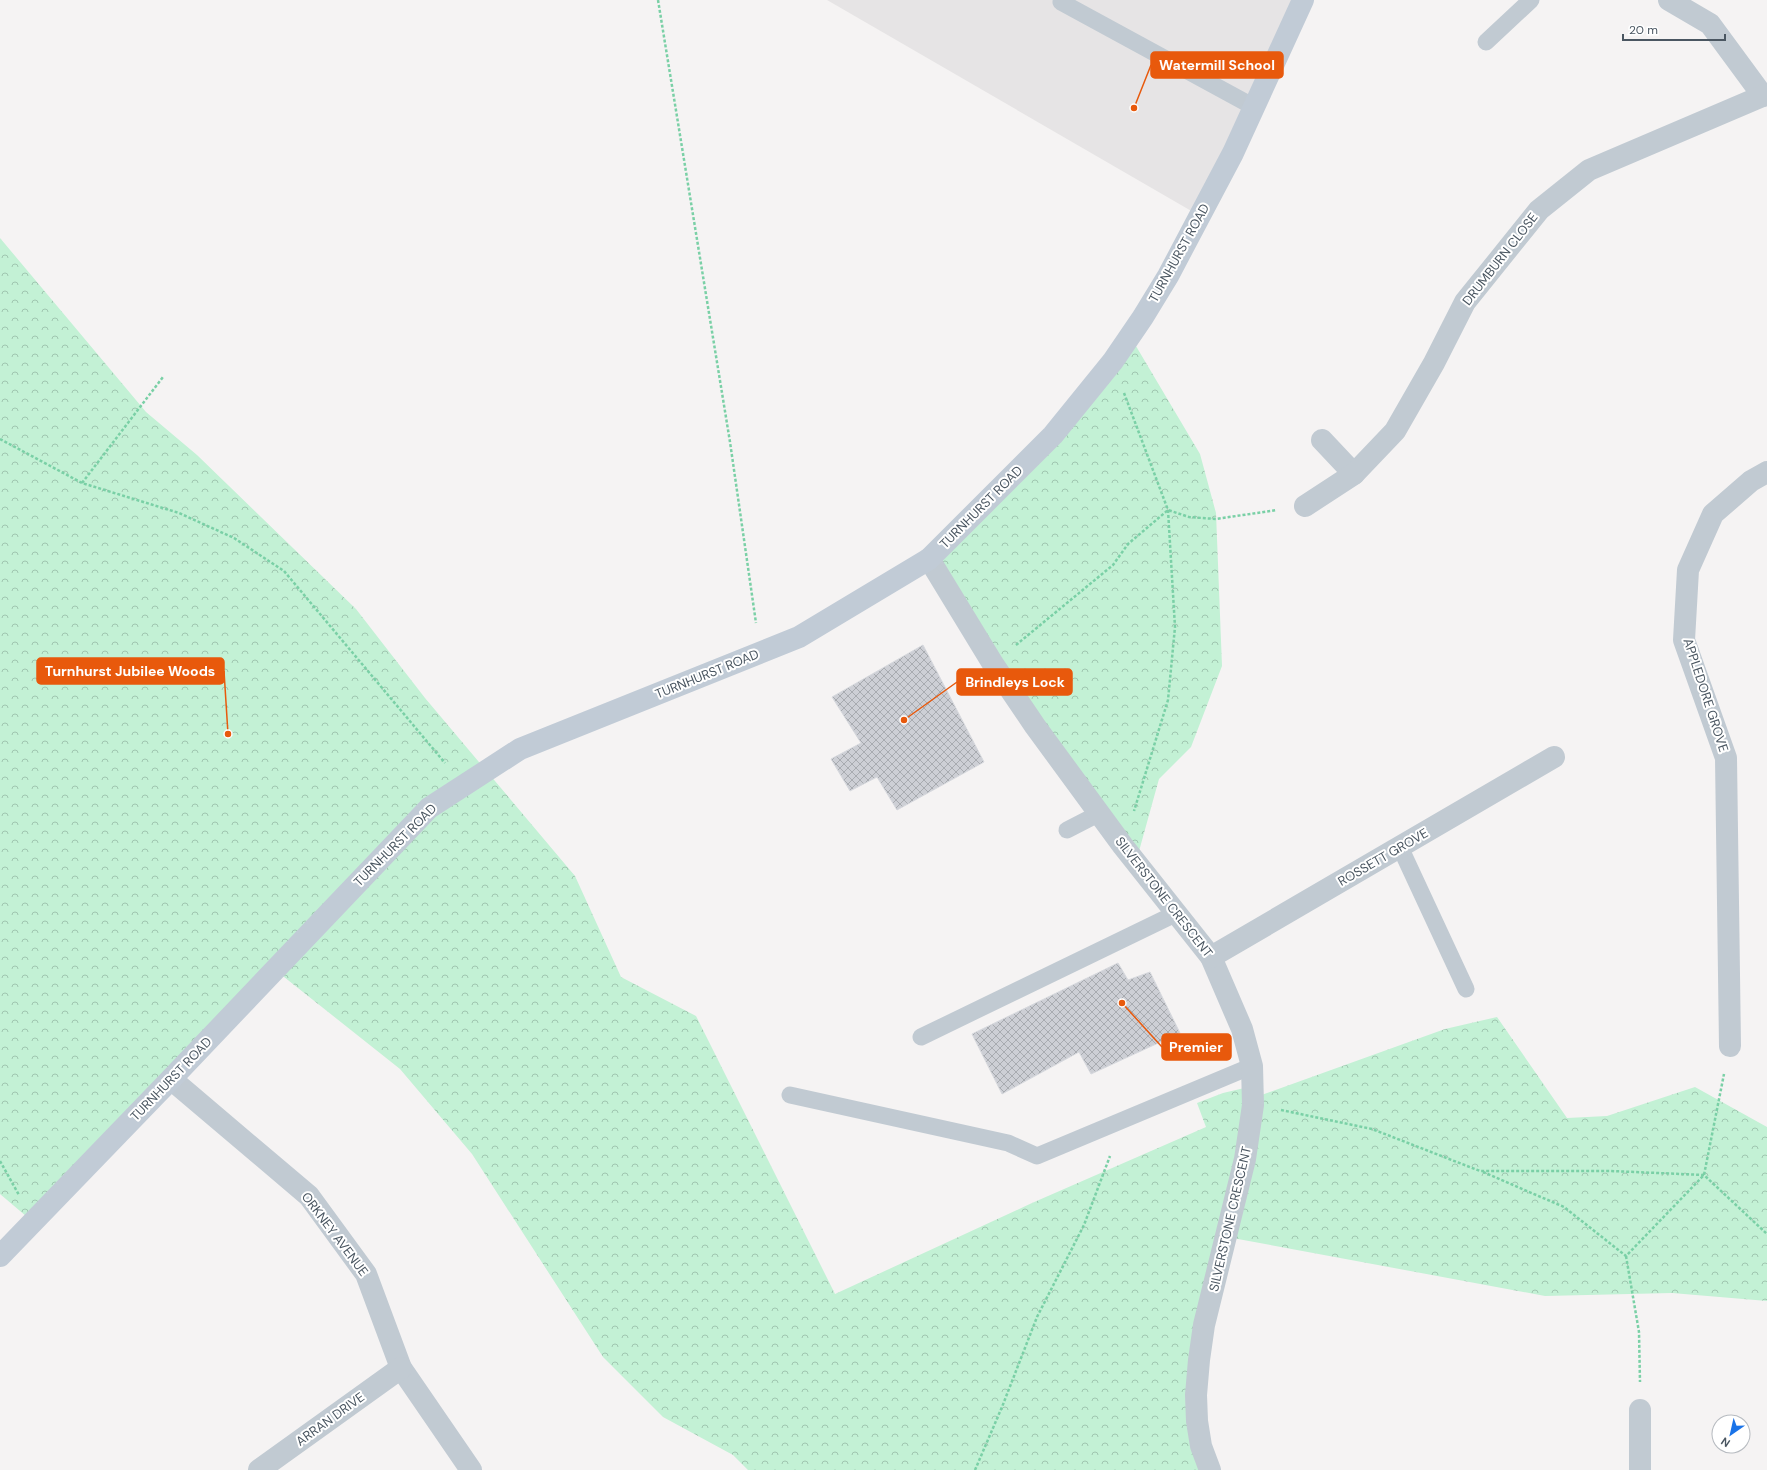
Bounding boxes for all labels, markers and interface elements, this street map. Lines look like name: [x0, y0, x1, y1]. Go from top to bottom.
scale bar: [1623, 16, 1725, 42]
text: 20 m: [1629, 22, 1658, 38]
callout: Watermill School: [1151, 52, 1283, 78]
text: Watermill School: [1159, 56, 1275, 74]
street label: TURNHURST ROAD: [1145, 201, 1213, 305]
street label: DRUMBURN CLOSE: [1459, 209, 1541, 309]
street label: TURNHURST ROAD: [936, 462, 1026, 552]
street label: APPLEDORE GROVE: [1680, 636, 1732, 754]
street label: TURNHURST ROAD: [653, 645, 761, 703]
callout: Turnhurst Jubilee Woods: [37, 658, 224, 684]
text: Turnhurst Jubilee Woods: [45, 662, 215, 680]
callout: Brindleys Lock: [957, 669, 1072, 695]
text: Brindleys Lock: [965, 673, 1065, 691]
street label: TURNHURST ROAD: [350, 800, 440, 890]
street label: ROSSETT GROVE: [1335, 824, 1431, 890]
street label: SILVERSTONE CRESCENT: [1112, 833, 1216, 961]
street label: TURNHURST ROAD: [127, 1033, 215, 1125]
callout: Premier: [1162, 1034, 1231, 1060]
text: Premier: [1169, 1038, 1223, 1056]
street label: SILVERSTONE CRESCENT: [1205, 1145, 1255, 1293]
street label: ORKNEY AVENUE: [298, 1189, 372, 1279]
street label: ARRAN DRIVE: [292, 1388, 368, 1450]
north arrow: [1711, 1414, 1751, 1454]
text: N: [1718, 1434, 1733, 1450]

